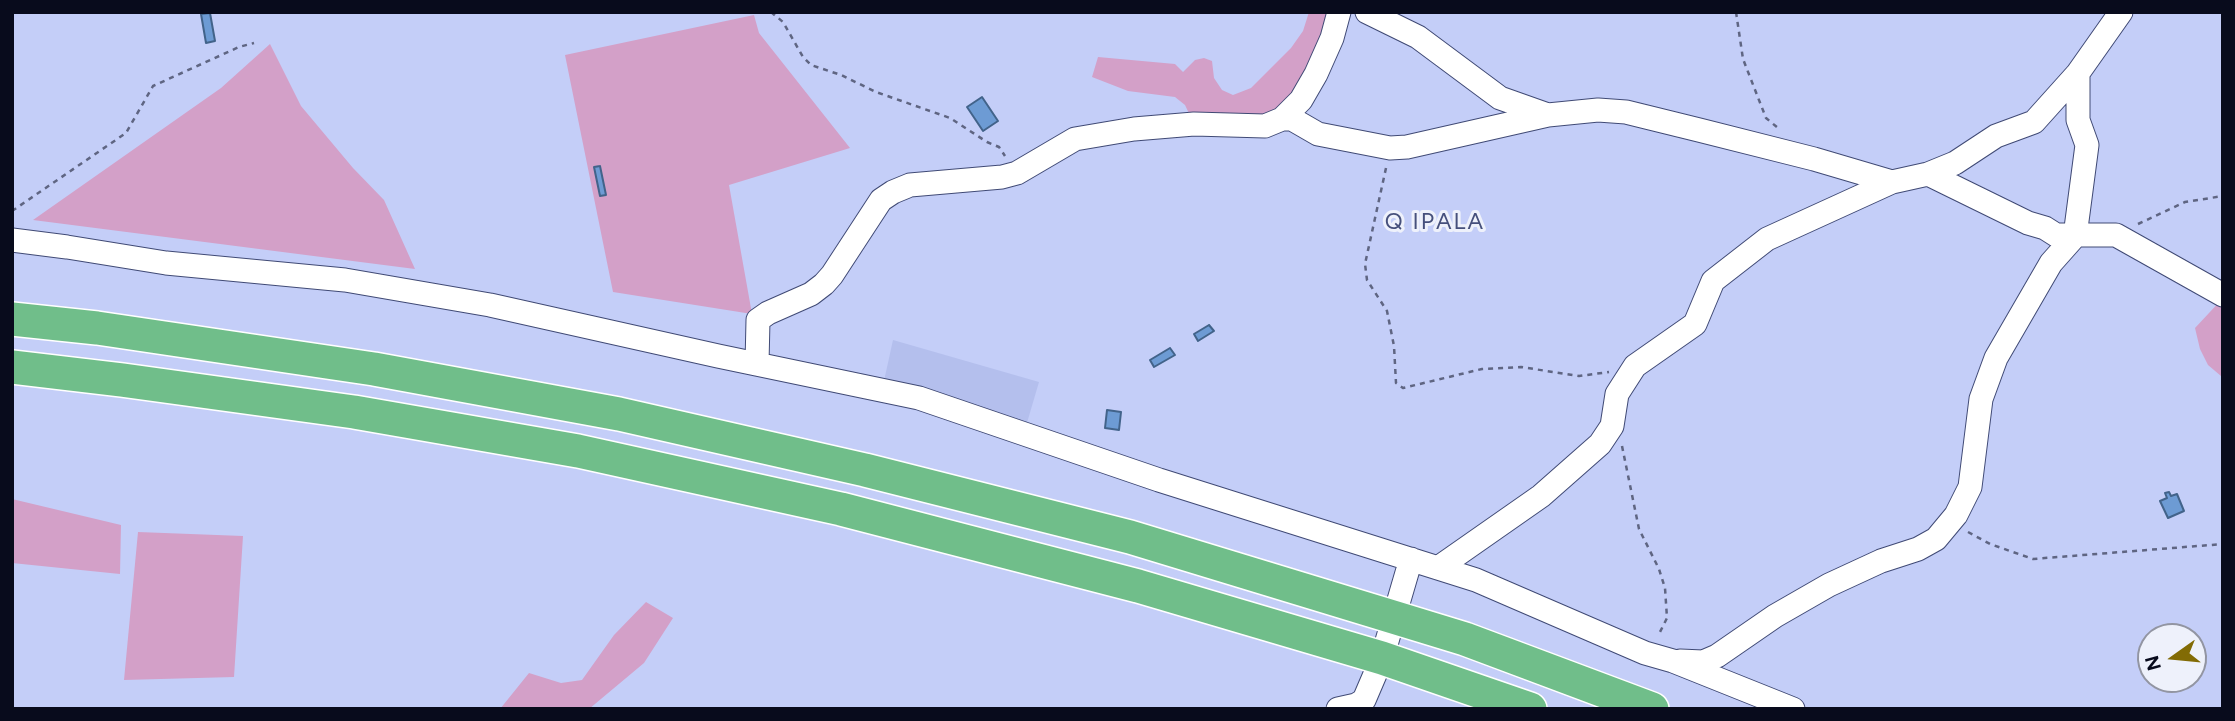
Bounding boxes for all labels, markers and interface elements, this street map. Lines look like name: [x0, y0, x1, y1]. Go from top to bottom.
district label: Q IPALA: [1386, 208, 1484, 236]
north arrow: [2137, 623, 2207, 693]
text: N: [2140, 653, 2166, 673]

